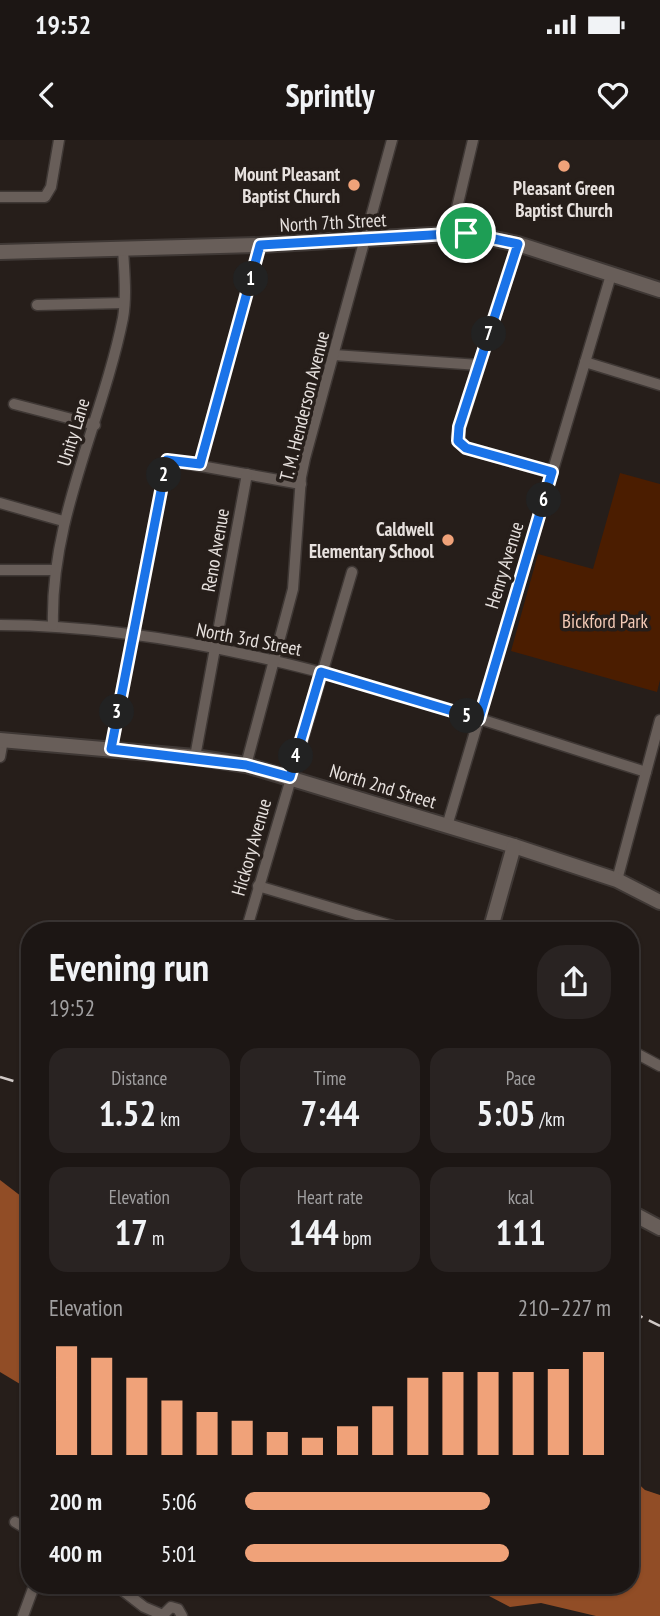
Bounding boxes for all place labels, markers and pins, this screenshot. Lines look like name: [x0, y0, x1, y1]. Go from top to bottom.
marker: Pleasant Green Baptist Church: [556, 158, 572, 174]
place label: Mount Pleasant Baptist Church: [234, 162, 340, 208]
place label: Pleasant Green Baptist Church: [513, 176, 615, 222]
marker: Mount Pleasant Baptist Church: [346, 177, 362, 193]
pin: [436, 203, 496, 263]
pin: 1: [233, 262, 268, 296]
pin: 7: [472, 316, 506, 352]
pin: 2: [146, 458, 182, 492]
pin: 6: [526, 482, 562, 518]
place label: Caldwell Elementary School: [309, 517, 434, 563]
marker: Caldwell Elementary School: [440, 532, 456, 548]
pin: 3: [100, 694, 134, 730]
pin: 5: [449, 698, 484, 734]
pin: 4: [278, 738, 314, 774]

